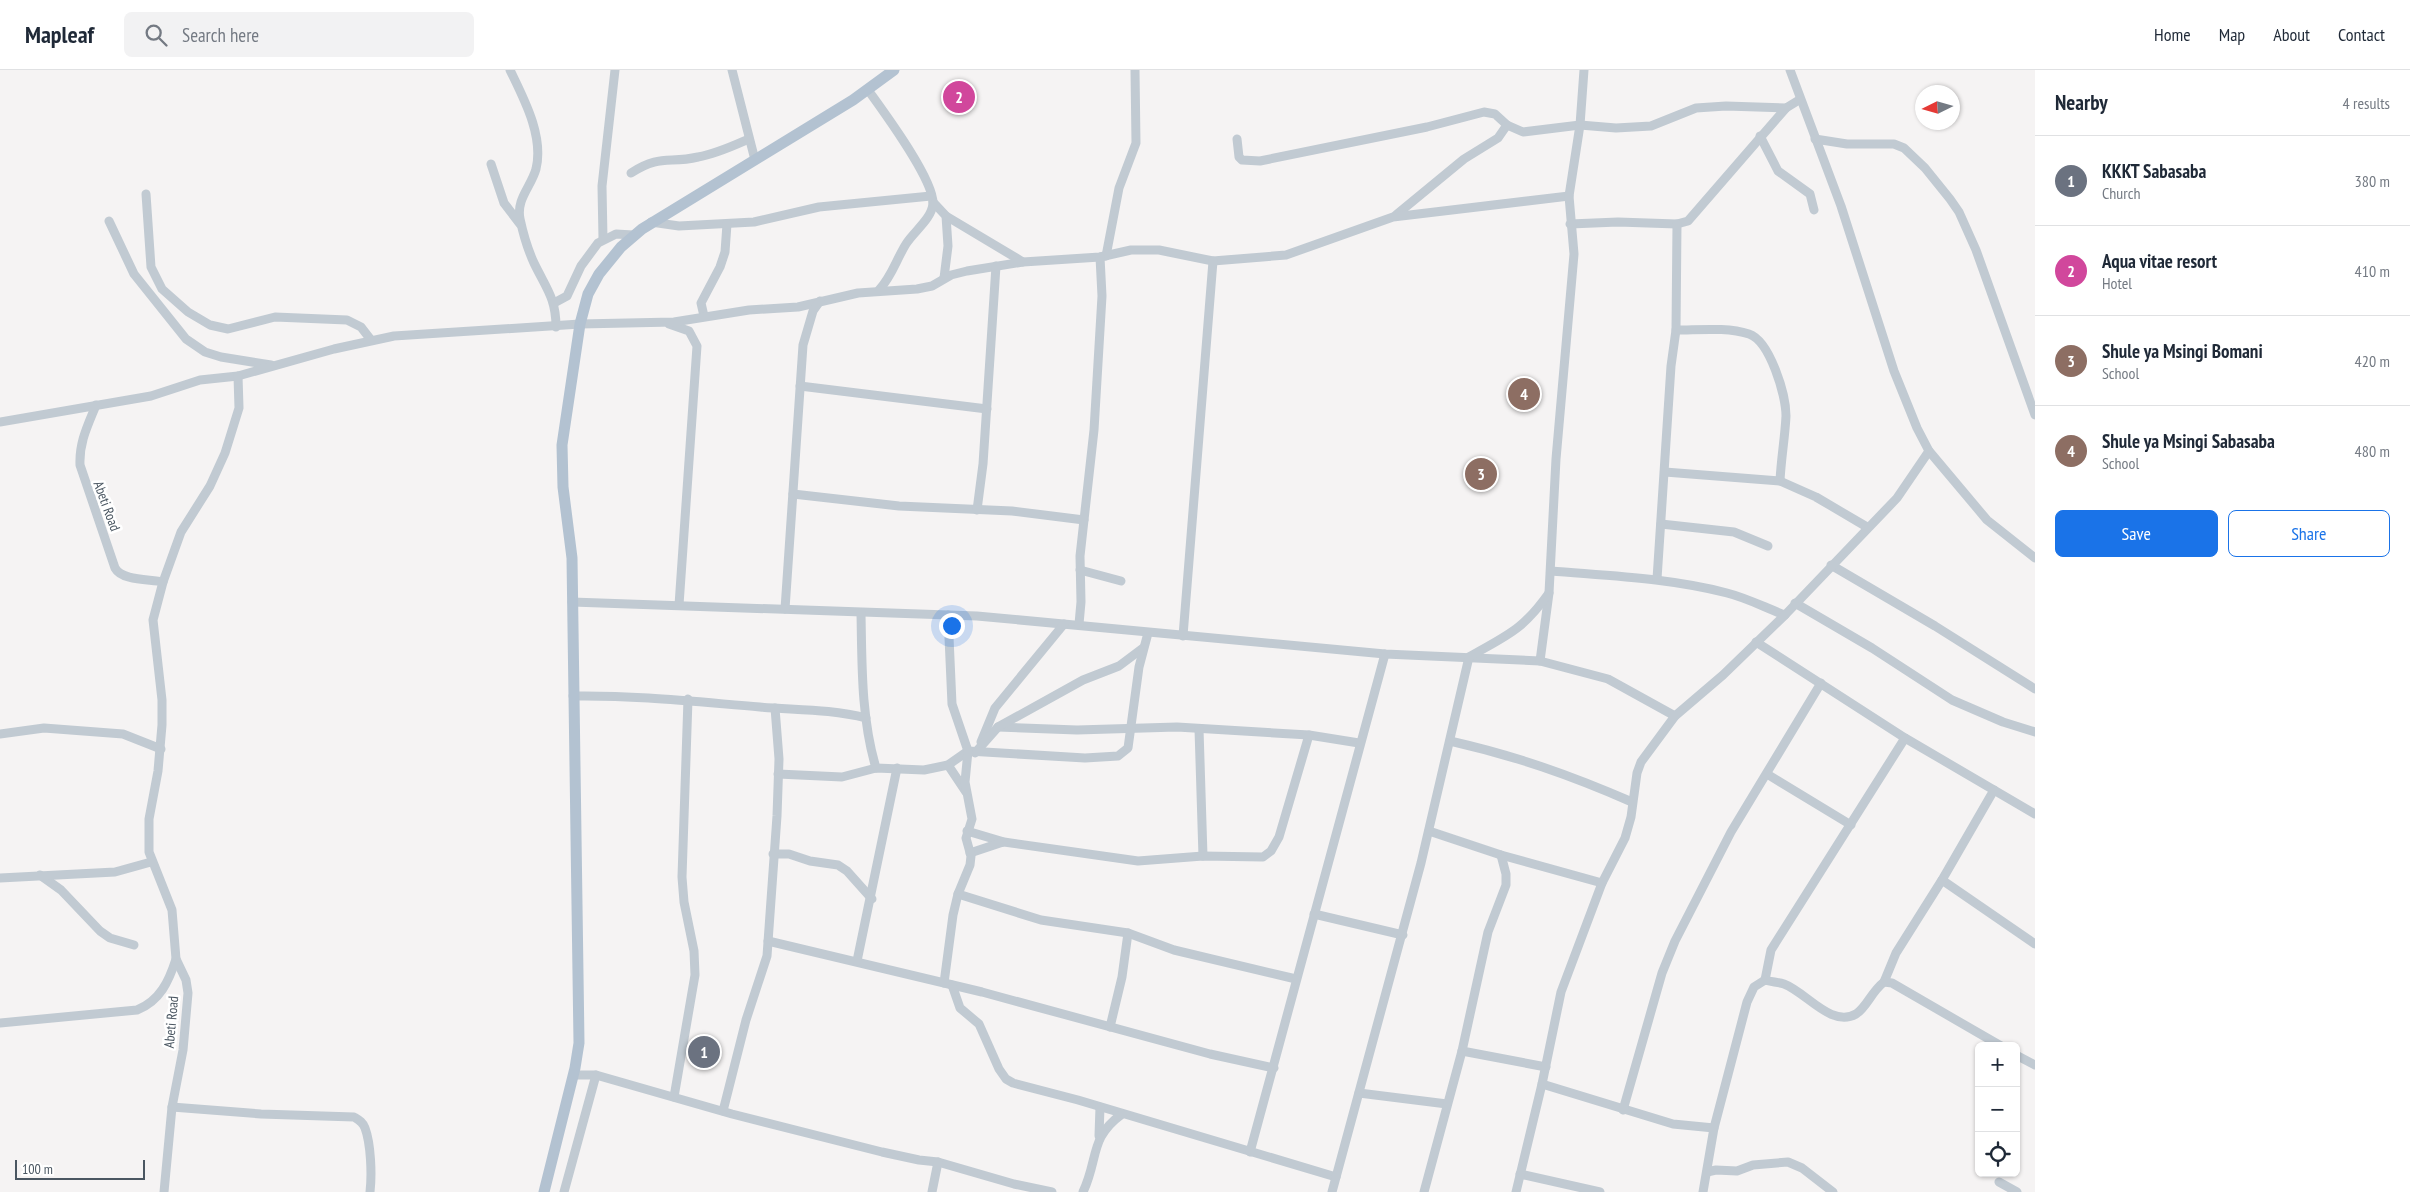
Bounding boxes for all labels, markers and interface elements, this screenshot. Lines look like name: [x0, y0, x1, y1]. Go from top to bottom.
search box: [124, 12, 474, 57]
text: Mapleaf: [25, 19, 94, 50]
icon: search: [142, 21, 170, 49]
text: Search here: [182, 23, 259, 47]
text: Home: [2154, 23, 2191, 46]
text: Map: [2219, 23, 2245, 46]
text: About: [2273, 23, 2310, 46]
text: Contact: [2338, 23, 2385, 46]
pin: 2: [943, 78, 975, 116]
north arrow: [1915, 85, 1960, 130]
text: Nearby: [2055, 89, 2108, 116]
text: 4 results: [2343, 93, 2390, 113]
text: KKKT Sabasaba: [2102, 159, 2206, 183]
text: 1: [2067, 171, 2075, 191]
text: 380 m: [2355, 171, 2390, 191]
text: Church: [2102, 183, 2140, 203]
text: Aqua vitae resort: [2102, 249, 2217, 273]
text: 2: [2067, 261, 2075, 281]
text: 410 m: [2355, 261, 2390, 281]
text: Hotel: [2102, 273, 2132, 293]
text: Shule ya Msingi Bomani: [2102, 339, 2263, 363]
text: 3: [2067, 351, 2075, 371]
text: 420 m: [2355, 351, 2390, 371]
text: School: [2102, 363, 2139, 383]
pin: 4: [1508, 375, 1540, 413]
text: Shule ya Msingi Sabasaba: [2102, 429, 2275, 453]
text: 4: [2067, 441, 2075, 461]
text: 480 m: [2355, 441, 2390, 461]
text: School: [2102, 453, 2139, 473]
pin: 3: [1465, 455, 1497, 493]
street label: Abeti Road: [90, 478, 124, 534]
button: Save: [2055, 510, 2218, 557]
button: Share: [2228, 510, 2390, 557]
your location: [939, 613, 965, 639]
street label: Abeti Road: [160, 995, 182, 1049]
pin: 1: [688, 1033, 720, 1071]
map controls: [1975, 1042, 2020, 1177]
button: +: [1975, 1042, 2020, 1087]
button: −: [1975, 1087, 2020, 1132]
button: locate: [1975, 1132, 2020, 1177]
scale bar: [15, 1157, 145, 1180]
text: 100 m: [22, 1160, 53, 1178]

